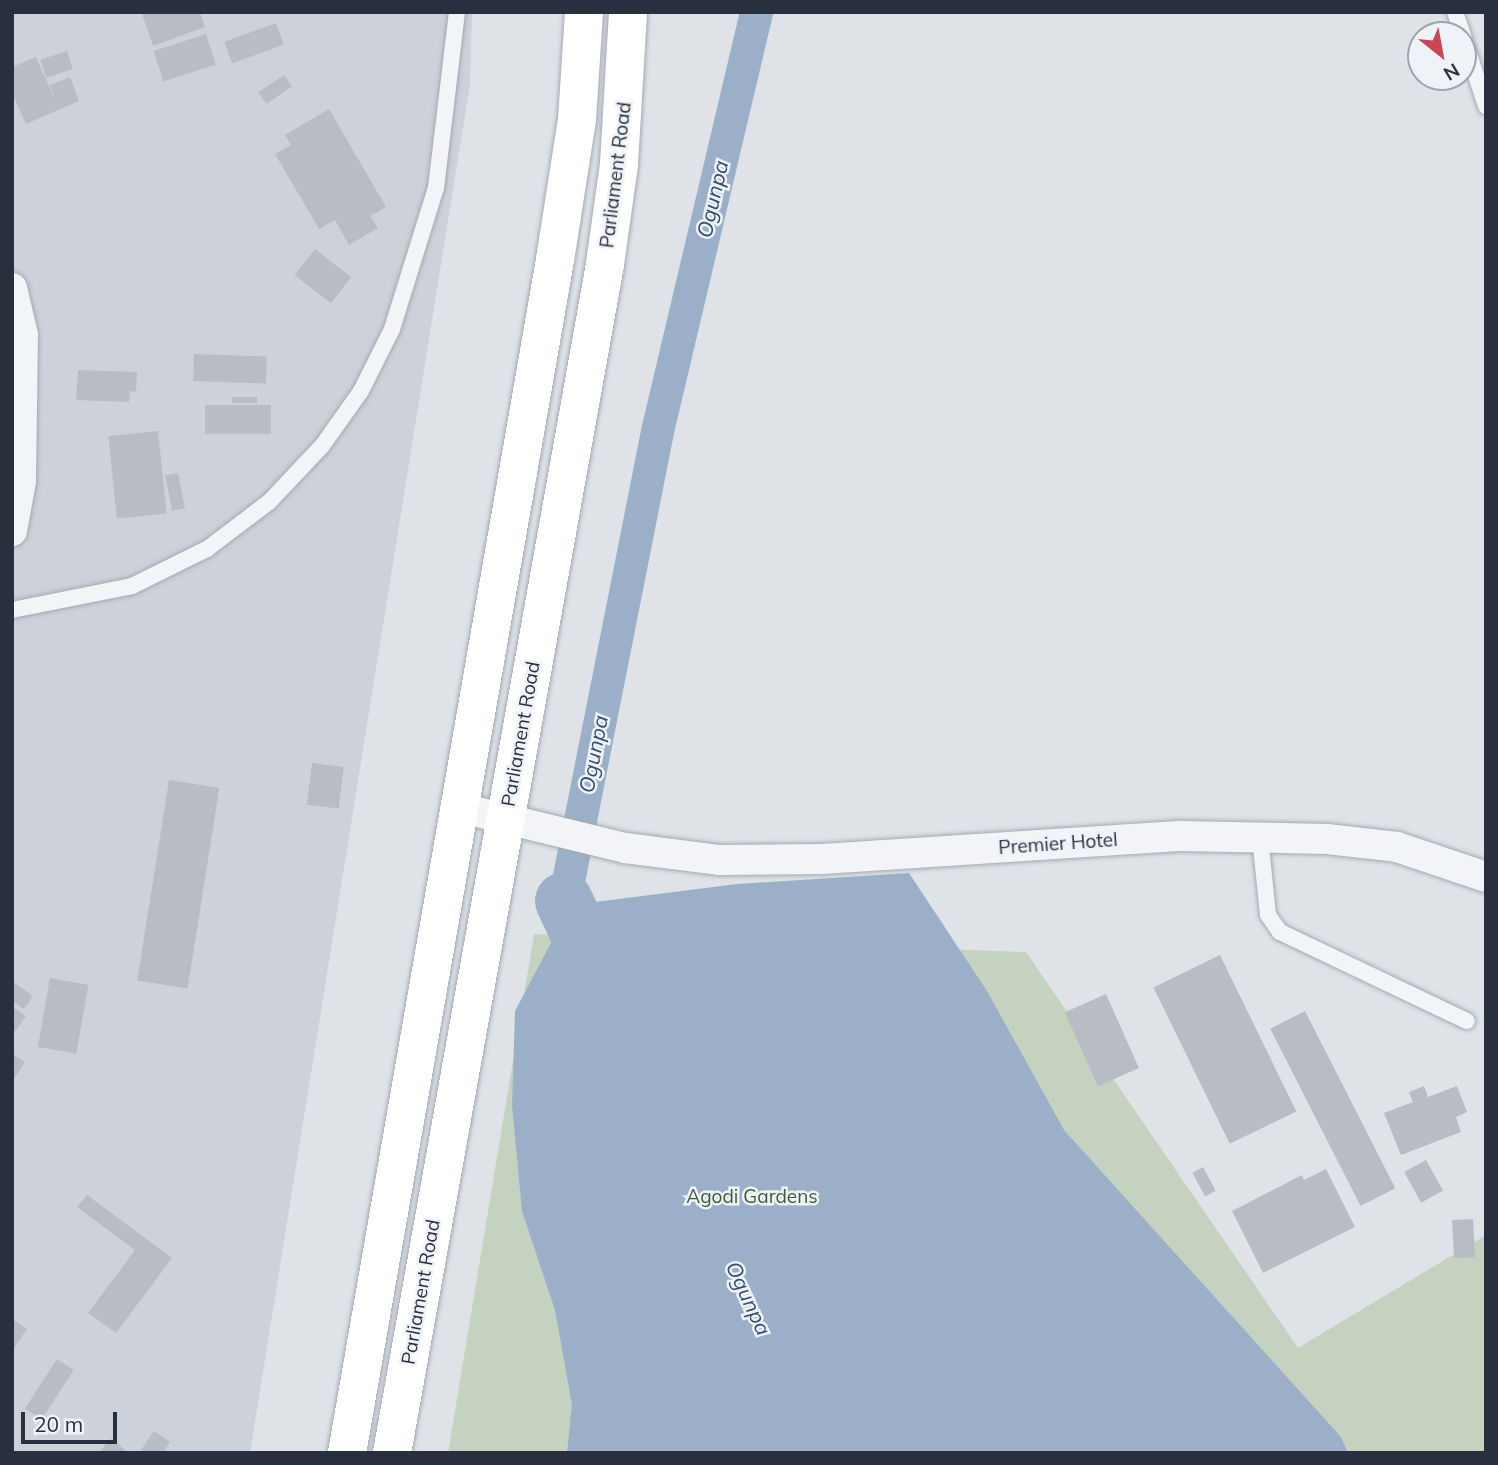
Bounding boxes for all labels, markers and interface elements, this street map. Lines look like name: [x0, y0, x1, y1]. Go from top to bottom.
north arrow: [1407, 21, 1477, 91]
text: N: [1439, 58, 1464, 86]
street label: Parliament Road: [596, 101, 636, 249]
water label: Ogunpa: [691, 158, 733, 240]
street label: Parliament Road: [497, 660, 545, 808]
water label: Ogunpa: [573, 713, 613, 795]
street label: Premier Hotel: [998, 828, 1118, 860]
park label: Agodi Gardens: [686, 1186, 818, 1208]
street label: Parliament Road: [397, 1218, 445, 1366]
water label: Ogunpa: [721, 1257, 777, 1339]
scale bar: [24, 1398, 121, 1442]
text: 20 m: [34, 1411, 83, 1437]

